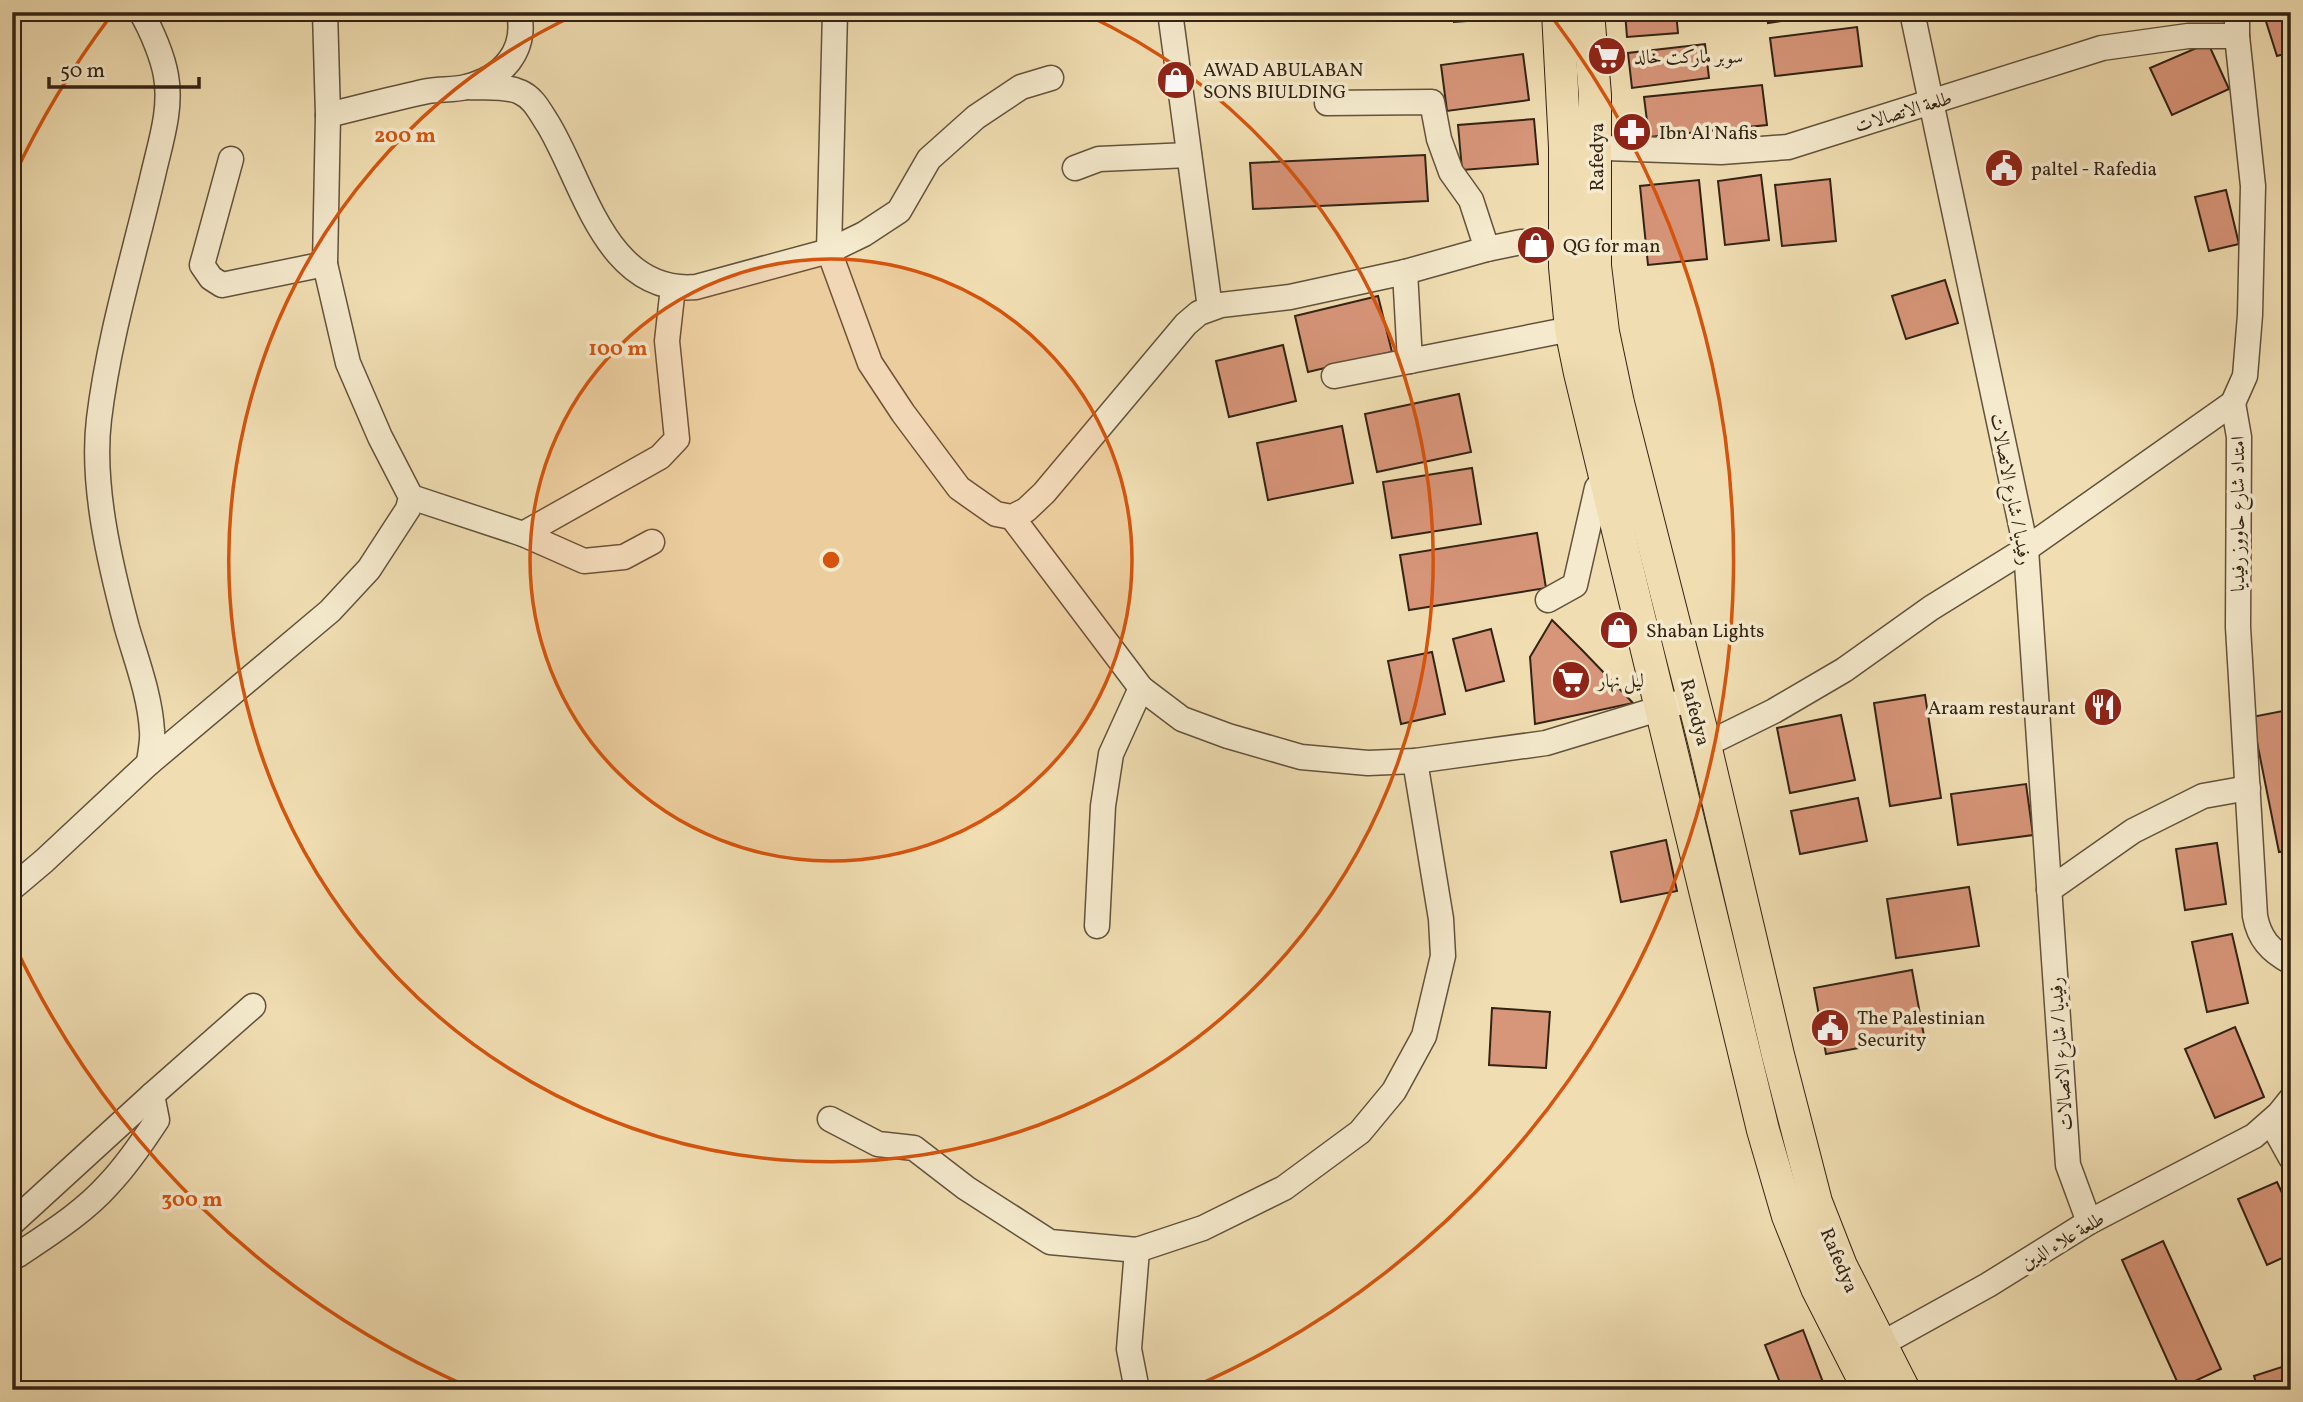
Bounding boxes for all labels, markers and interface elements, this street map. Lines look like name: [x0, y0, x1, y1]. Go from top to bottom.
supermarket icon: سوبر مارکت خالد: [1586, 35, 1628, 77]
place label: سوبر مارکت خالد: [1634, 45, 1743, 71]
scale bar: [49, 46, 200, 90]
text: 50 m: [60, 57, 105, 86]
place label: AWAD ABULABAN SONS BIULDING: [1203, 58, 1363, 106]
shop icon: AWAD ABULABAN SONS BIULDING: [1155, 59, 1197, 101]
street label: طلعة الاتصالات: [1852, 86, 1955, 140]
pharmacy icon: Ibn Al Nafis: [1611, 111, 1653, 153]
place label: Ibn Al Nafis: [1659, 121, 1758, 147]
text: 200 m: [374, 122, 436, 151]
street label: Rafedya: [1585, 123, 1611, 191]
public building icon: paltel - Rafedia: [1983, 147, 2025, 189]
place label: paltel - Rafedia: [2031, 157, 2157, 183]
shop icon: QG for man: [1515, 224, 1557, 266]
place label: QG for man: [1563, 234, 1661, 260]
text: 100 m: [588, 335, 648, 364]
street label: رفيديا / شارع الاتصالات: [1982, 411, 2037, 568]
street label: امتداد شارع حاووز رفيديا: [2226, 436, 2253, 592]
centre of rings: [819, 548, 843, 572]
shop icon: Shaban Lights: [1598, 609, 1640, 651]
place label: Shaban Lights: [1646, 619, 1764, 645]
supermarket icon: ليل نهار: [1550, 659, 1592, 701]
place label: ليل نهار: [1596, 669, 1644, 695]
street label: Rafedya: [1673, 676, 1715, 749]
restaurant icon: Araam restaurant: [2082, 686, 2124, 728]
place label: Araam restaurant: [1928, 696, 2076, 722]
street label: رفيديا / شارع الاتصالات: [2044, 976, 2081, 1132]
place label: The Palestinian Security: [1857, 1006, 1985, 1054]
public building icon: The Palestinian Security: [1809, 1007, 1851, 1049]
text: 300 m: [162, 1186, 222, 1215]
street label: طلعة علاء الدين: [2016, 1206, 2110, 1277]
street label: Rafedya: [1813, 1224, 1863, 1297]

